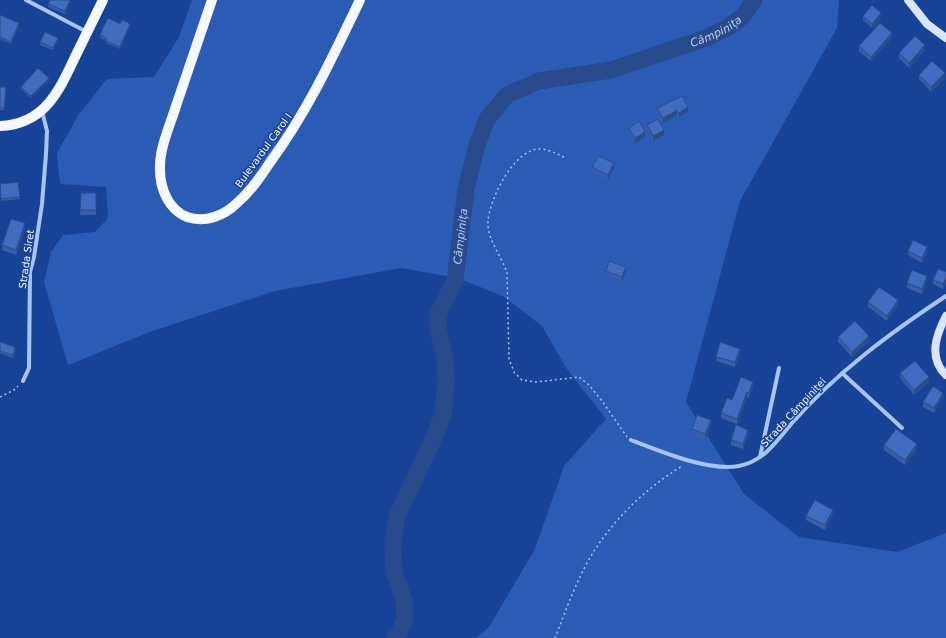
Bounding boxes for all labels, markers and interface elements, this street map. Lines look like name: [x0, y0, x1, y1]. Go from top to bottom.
water label: Câmpinița: [689, 13, 745, 50]
street label: Bulevardul Carol I: [233, 111, 294, 189]
water label: Câmpinița: [451, 207, 471, 265]
street label: Strada Siret: [17, 229, 36, 289]
street label: Strada Câmpiniței: [759, 376, 829, 450]

